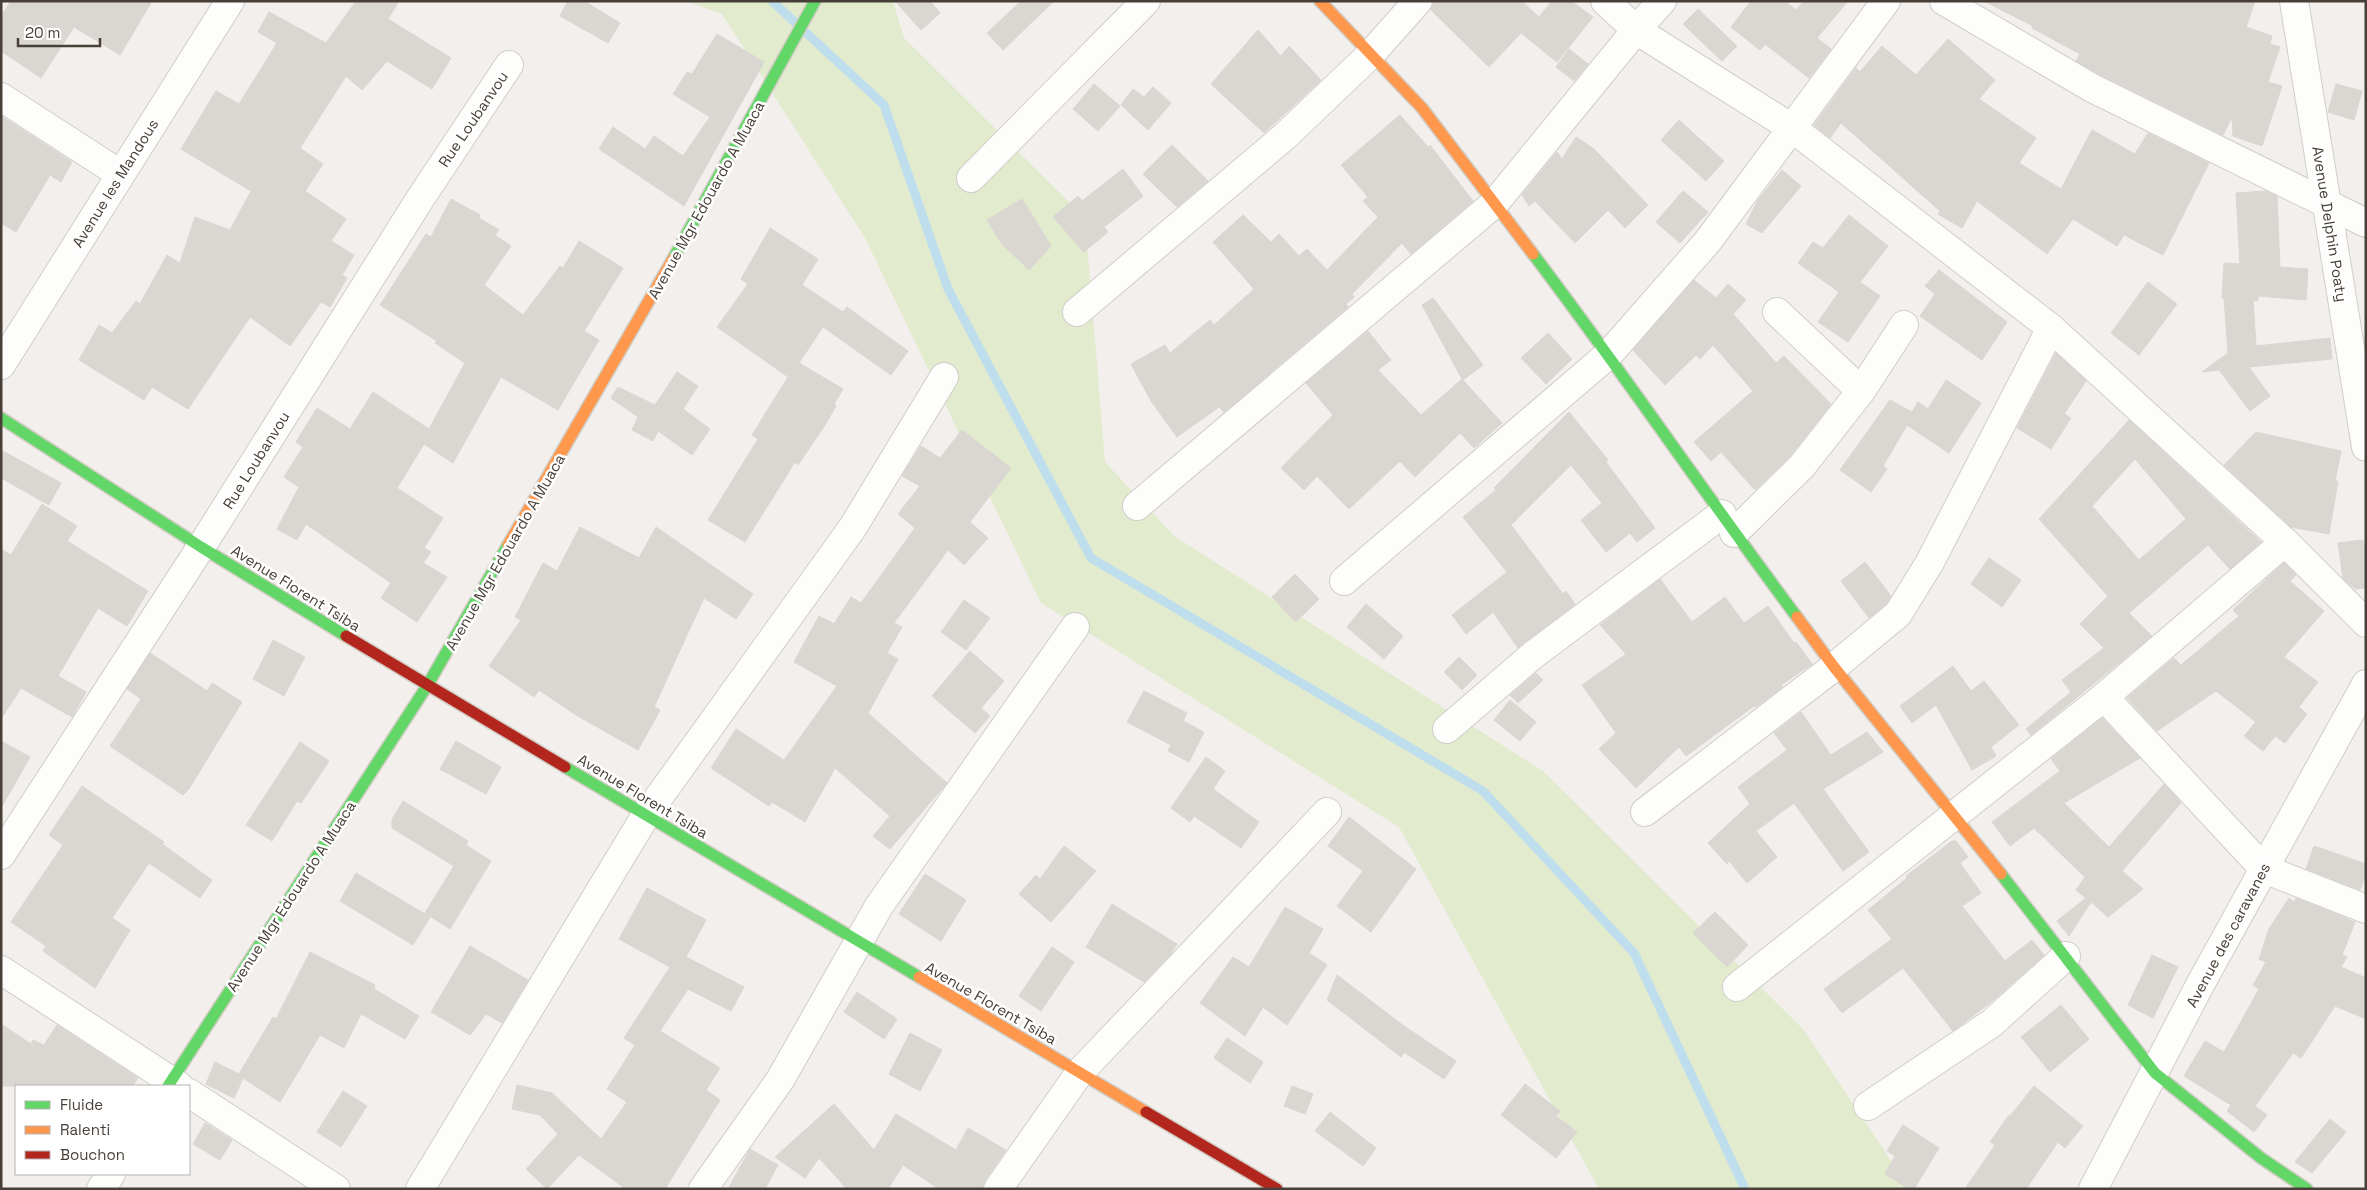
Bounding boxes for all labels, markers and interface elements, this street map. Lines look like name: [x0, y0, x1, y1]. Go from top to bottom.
scale bar: [18, 15, 100, 47]
text: 20 m: [25, 23, 60, 42]
street label: Rue Loubanvou: [434, 67, 512, 171]
street label: Avenue Mgr Edouardo A Muaca: [644, 97, 769, 302]
street label: Avenue les Mandous: [68, 115, 162, 251]
street label: Avenue Delphin Poaty: [2308, 145, 2352, 303]
street label: Rue Loubanvou: [218, 408, 294, 512]
street label: Avenue Mgr Edouardo A Muaca: [441, 450, 569, 653]
street label: Avenue Florent Tsiba: [228, 540, 364, 636]
street label: Avenue Florent Tsiba: [574, 750, 712, 843]
street label: Avenue Mgr Edouardo A Muaca: [222, 797, 360, 995]
street label: Avenue des caravanes: [2182, 859, 2274, 1010]
street label: Avenue Florent Tsiba: [922, 958, 1061, 1049]
legend: [15, 1085, 190, 1175]
text: Fluide: [60, 1095, 103, 1114]
text: Ralenti: [60, 1120, 110, 1139]
text: Bouchon: [60, 1145, 125, 1164]

